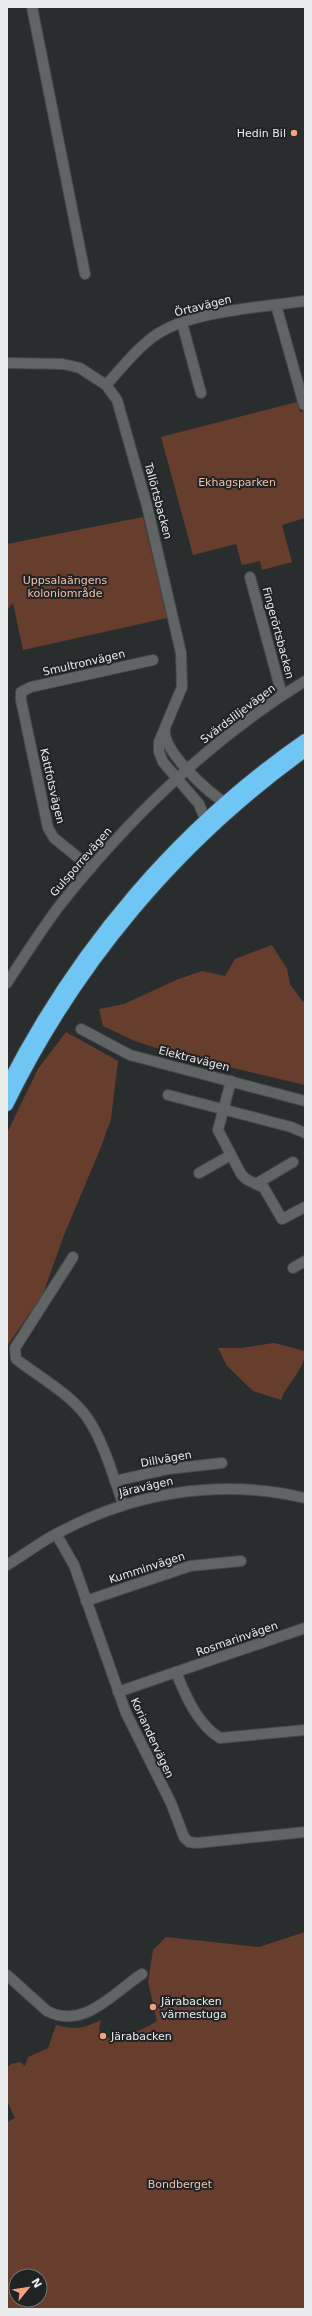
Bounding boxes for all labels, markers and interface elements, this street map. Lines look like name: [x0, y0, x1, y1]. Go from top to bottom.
place label: Hedin Bil: [237, 127, 286, 140]
marker: Hedin Bil: [289, 128, 299, 138]
street label: Örtavägen: [173, 293, 233, 319]
street label: Tallörtsbacken: [141, 460, 174, 541]
park label: Ekhagsparken: [198, 476, 276, 489]
park label: Uppsalaängens koloniområde: [23, 574, 107, 600]
street label: Fingerörtsbacken: [260, 586, 296, 680]
street label: Smultronvägen: [42, 647, 126, 679]
street label: Svärdsliljevägen: [198, 682, 278, 746]
street label: Kattfotsvägen: [37, 747, 67, 825]
street label: Gulsporrevägen: [47, 825, 115, 899]
street label: Elektravägen: [157, 1044, 231, 1074]
street label: Dillvägen: [139, 1448, 193, 1470]
street label: Järavägen: [117, 1474, 174, 1500]
street label: Kumminvägen: [107, 1550, 187, 1586]
street label: Rosmarinvägen: [194, 1619, 280, 1659]
street label: Koriandervägen: [128, 1696, 176, 1780]
place label: Järabacken värmestuga: [160, 1995, 227, 2021]
marker: Järabacken värmestuga: [148, 2002, 158, 2012]
place label: Järabacken: [110, 2030, 172, 2043]
marker: Järabacken: [98, 2031, 108, 2041]
park label: Bondberget: [148, 2178, 213, 2191]
north arrow: [8, 2268, 48, 2308]
text: N: [28, 2276, 44, 2290]

